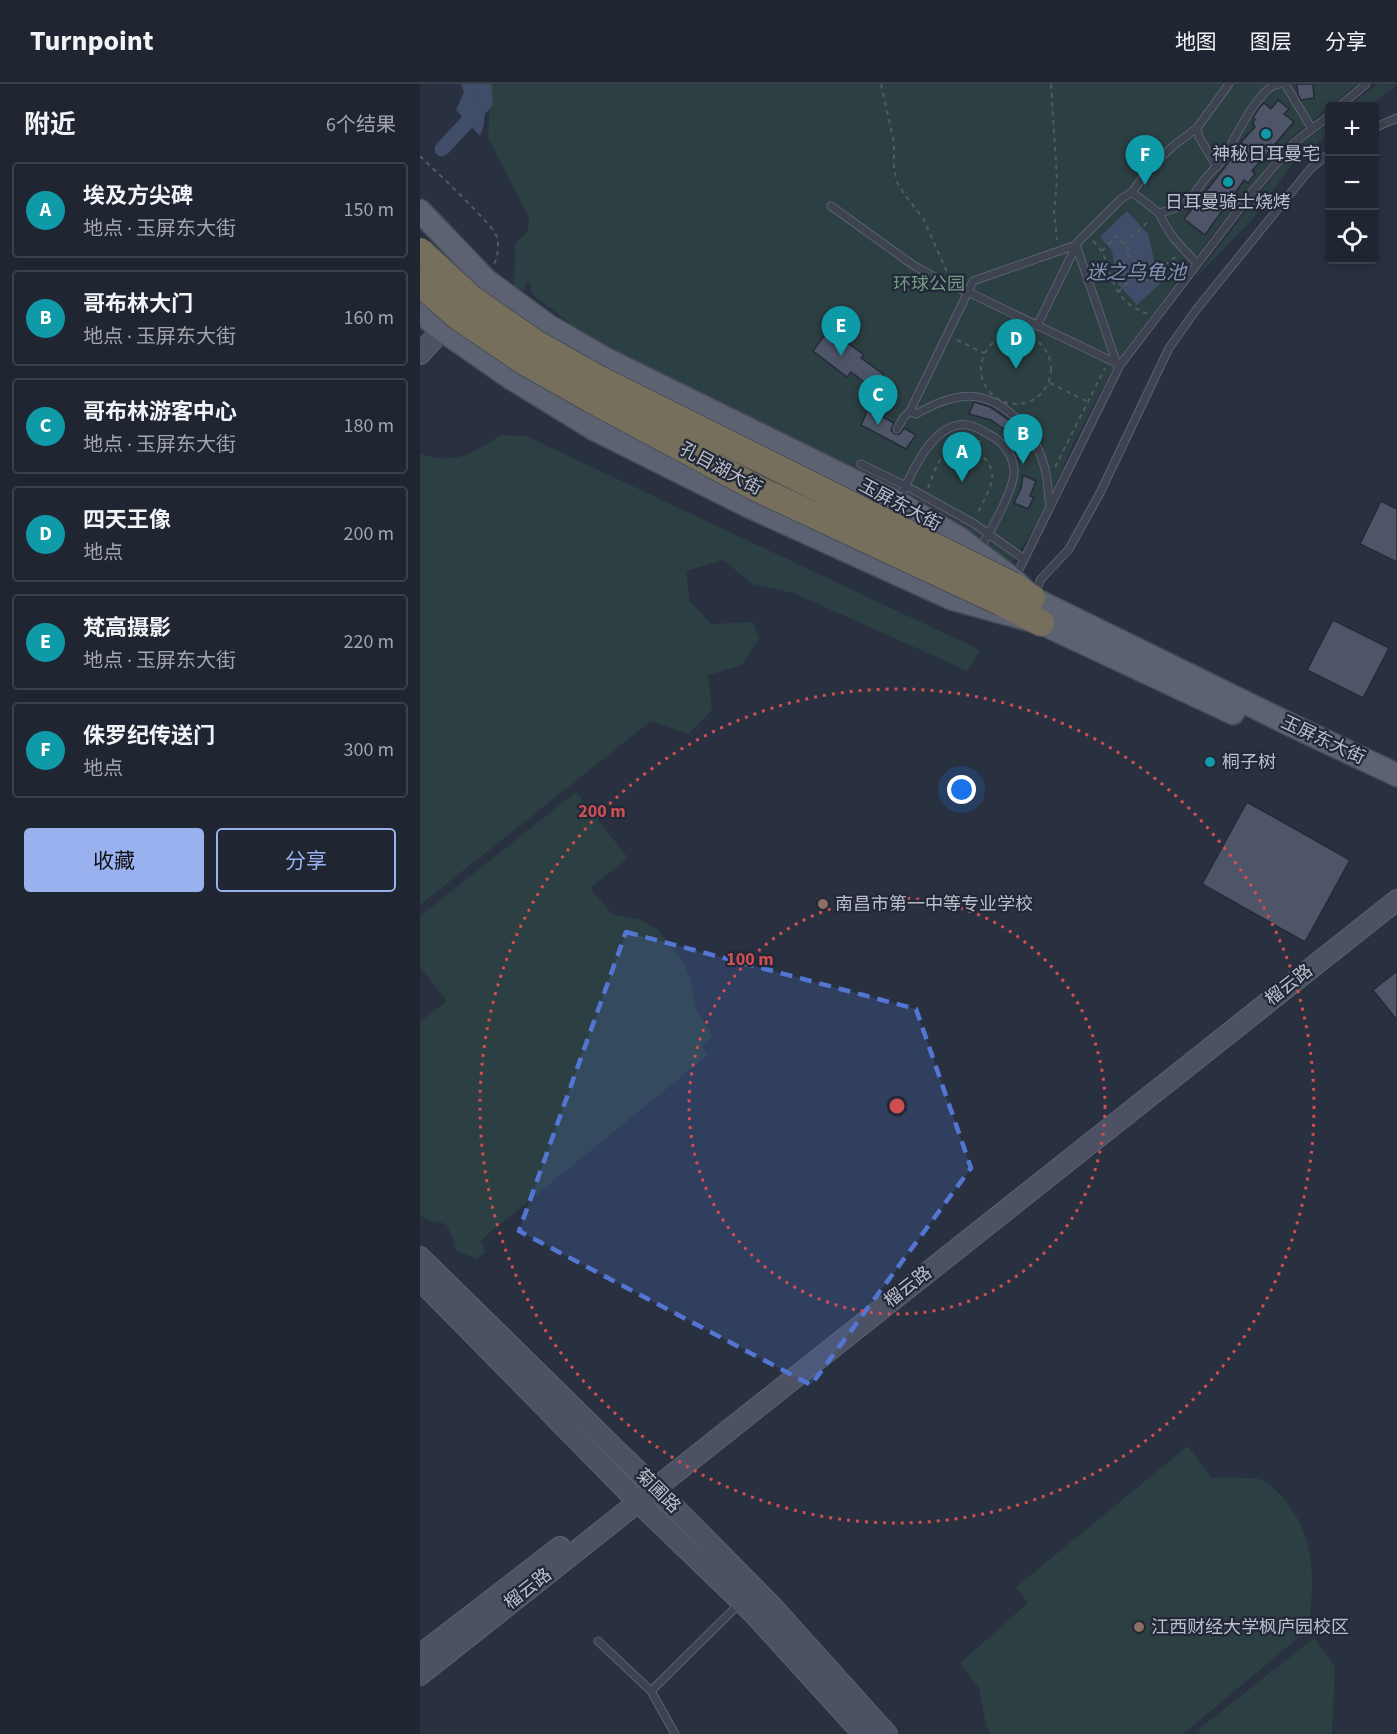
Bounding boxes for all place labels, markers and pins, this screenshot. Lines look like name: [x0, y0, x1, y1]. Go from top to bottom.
marker: 神秘日耳曼宅: [1259, 127, 1273, 141]
pin: F: [1126, 135, 1164, 185]
place label: 神秘日耳曼宅: [1212, 142, 1320, 167]
marker: 日耳曼骑士烧烤: [1221, 175, 1235, 189]
place label: 日耳曼骑士烧烤: [1165, 190, 1291, 215]
pin: E: [822, 306, 860, 356]
pin: D: [996, 320, 1036, 369]
pin: C: [858, 376, 898, 425]
pin: B: [1004, 414, 1042, 464]
pin: A: [942, 432, 982, 482]
place label: 桐子树: [1222, 750, 1276, 775]
marker: 桐子树: [1203, 755, 1217, 769]
place label: 南昌市第一中等专业学校: [835, 892, 1033, 917]
marker: 南昌市第一中等专业学校: [816, 897, 830, 911]
centre of rings: [887, 1096, 907, 1116]
place label: 江西财经大学枫庐园校区: [1151, 1615, 1349, 1640]
marker: 江西财经大学枫庐园校区: [1132, 1620, 1146, 1634]

